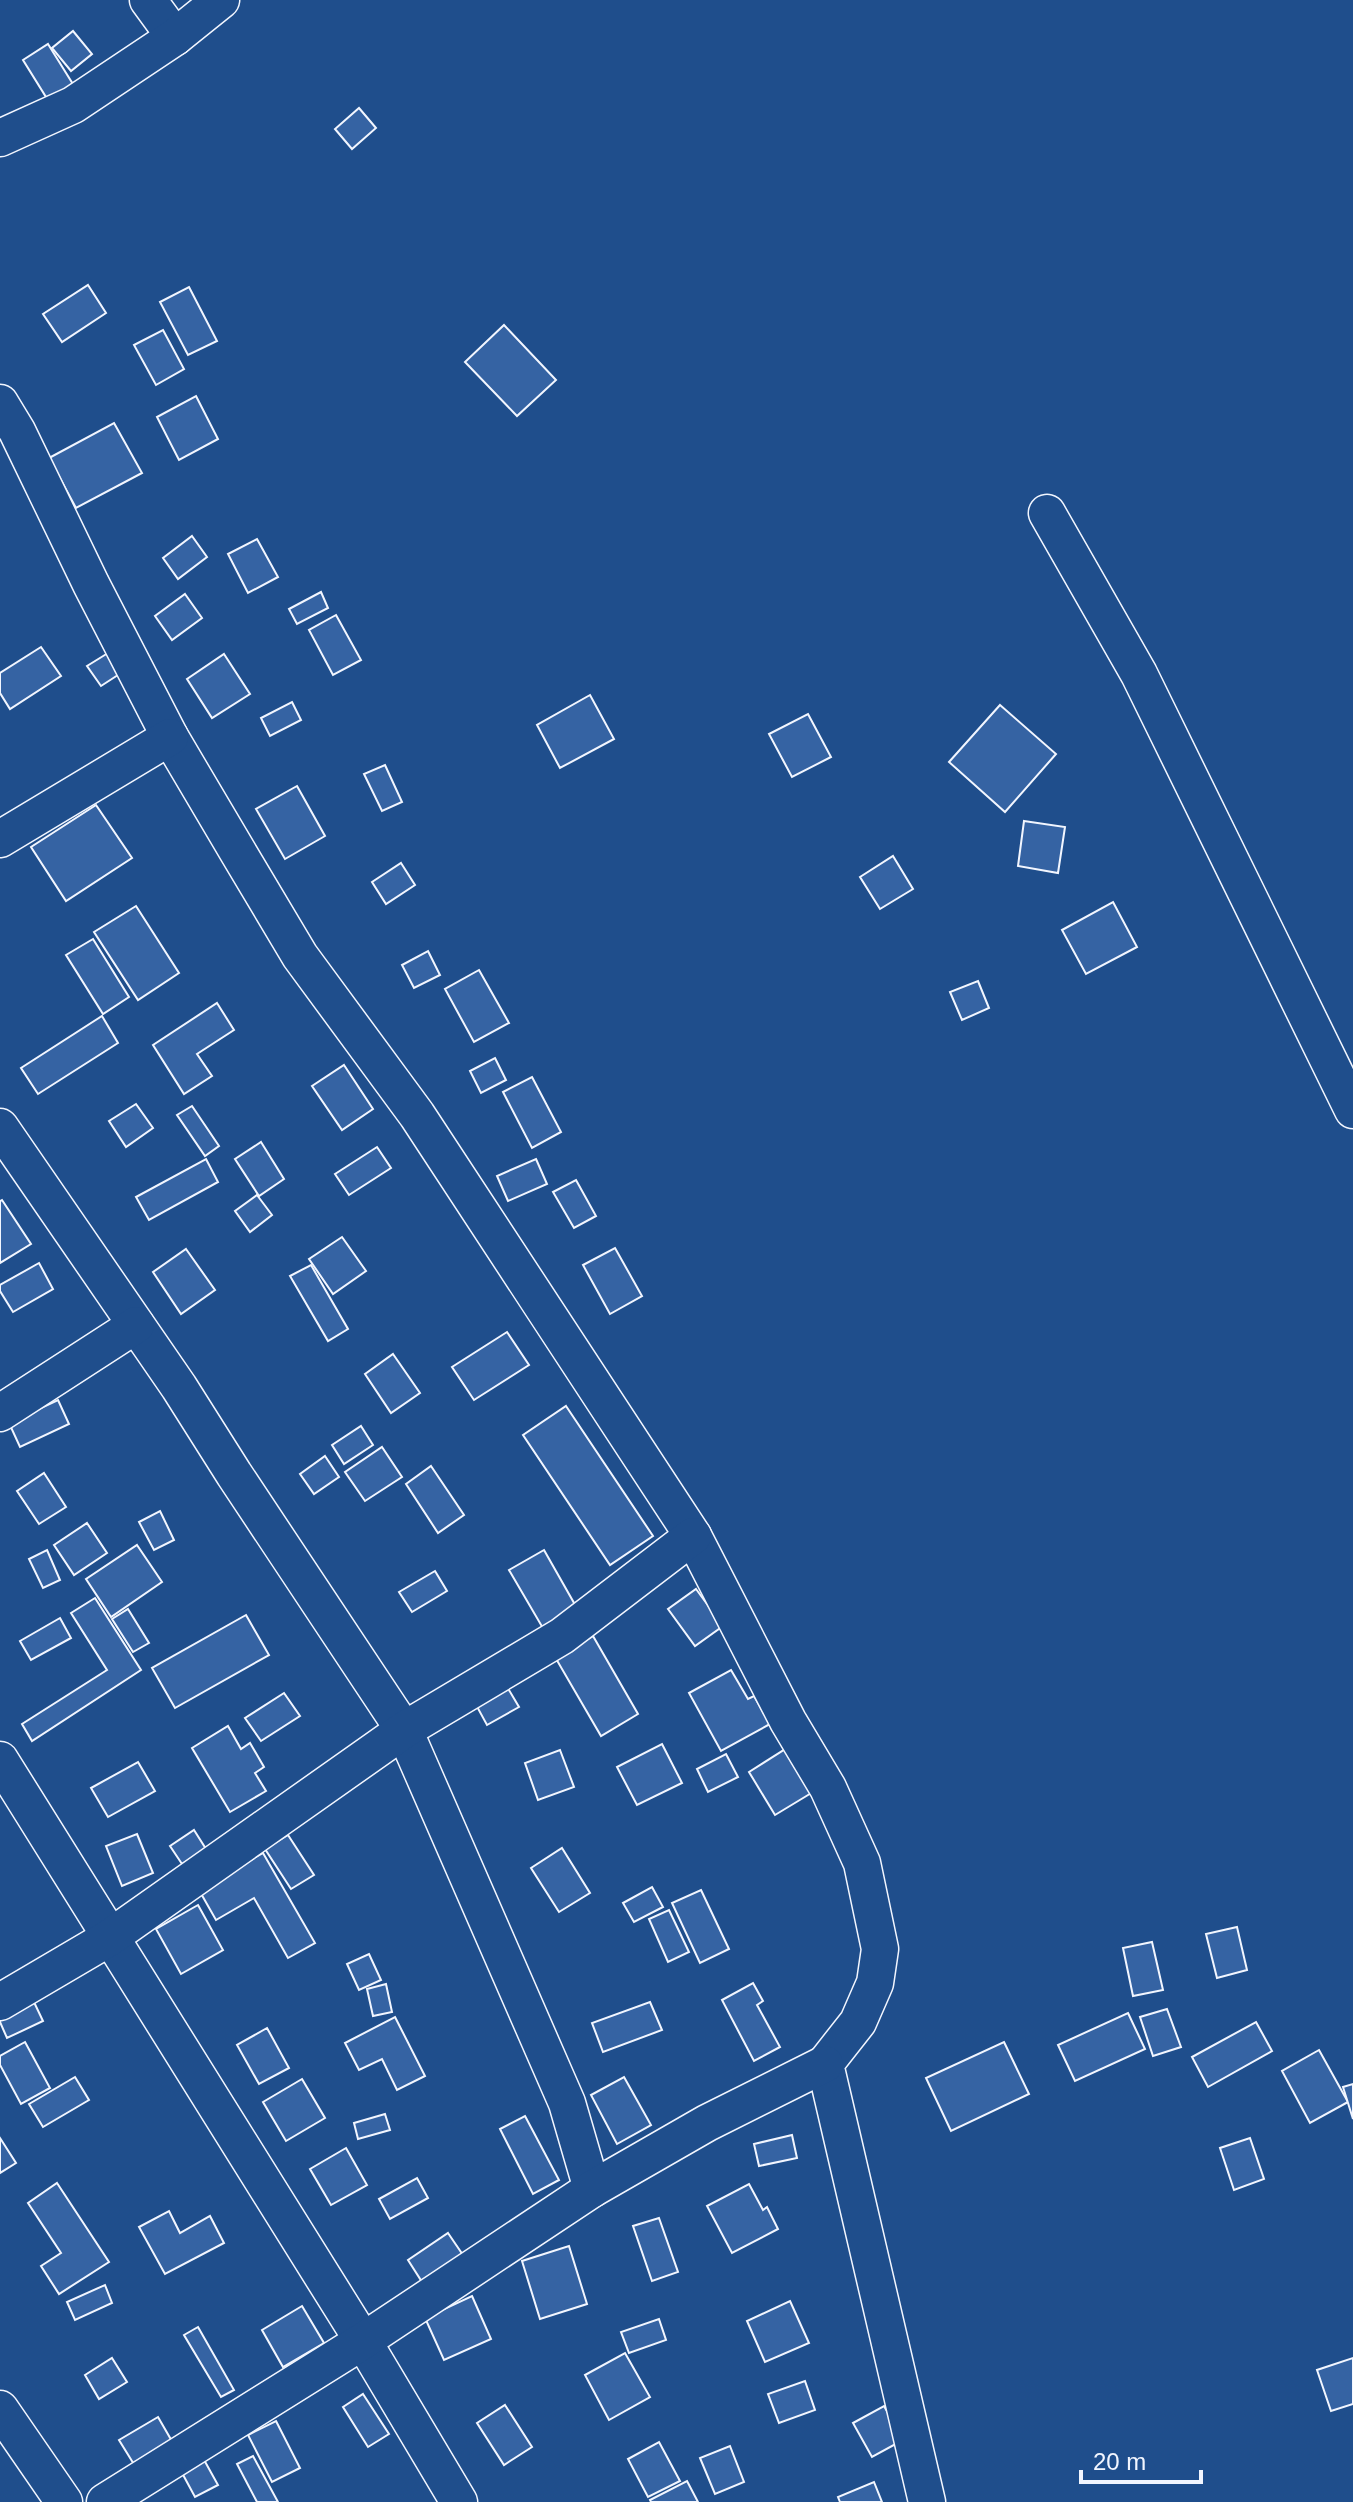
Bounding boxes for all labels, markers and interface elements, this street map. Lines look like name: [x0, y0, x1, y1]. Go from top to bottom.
scale bar: [1081, 2434, 1201, 2484]
text: 20 m: [1093, 2448, 1146, 2475]

